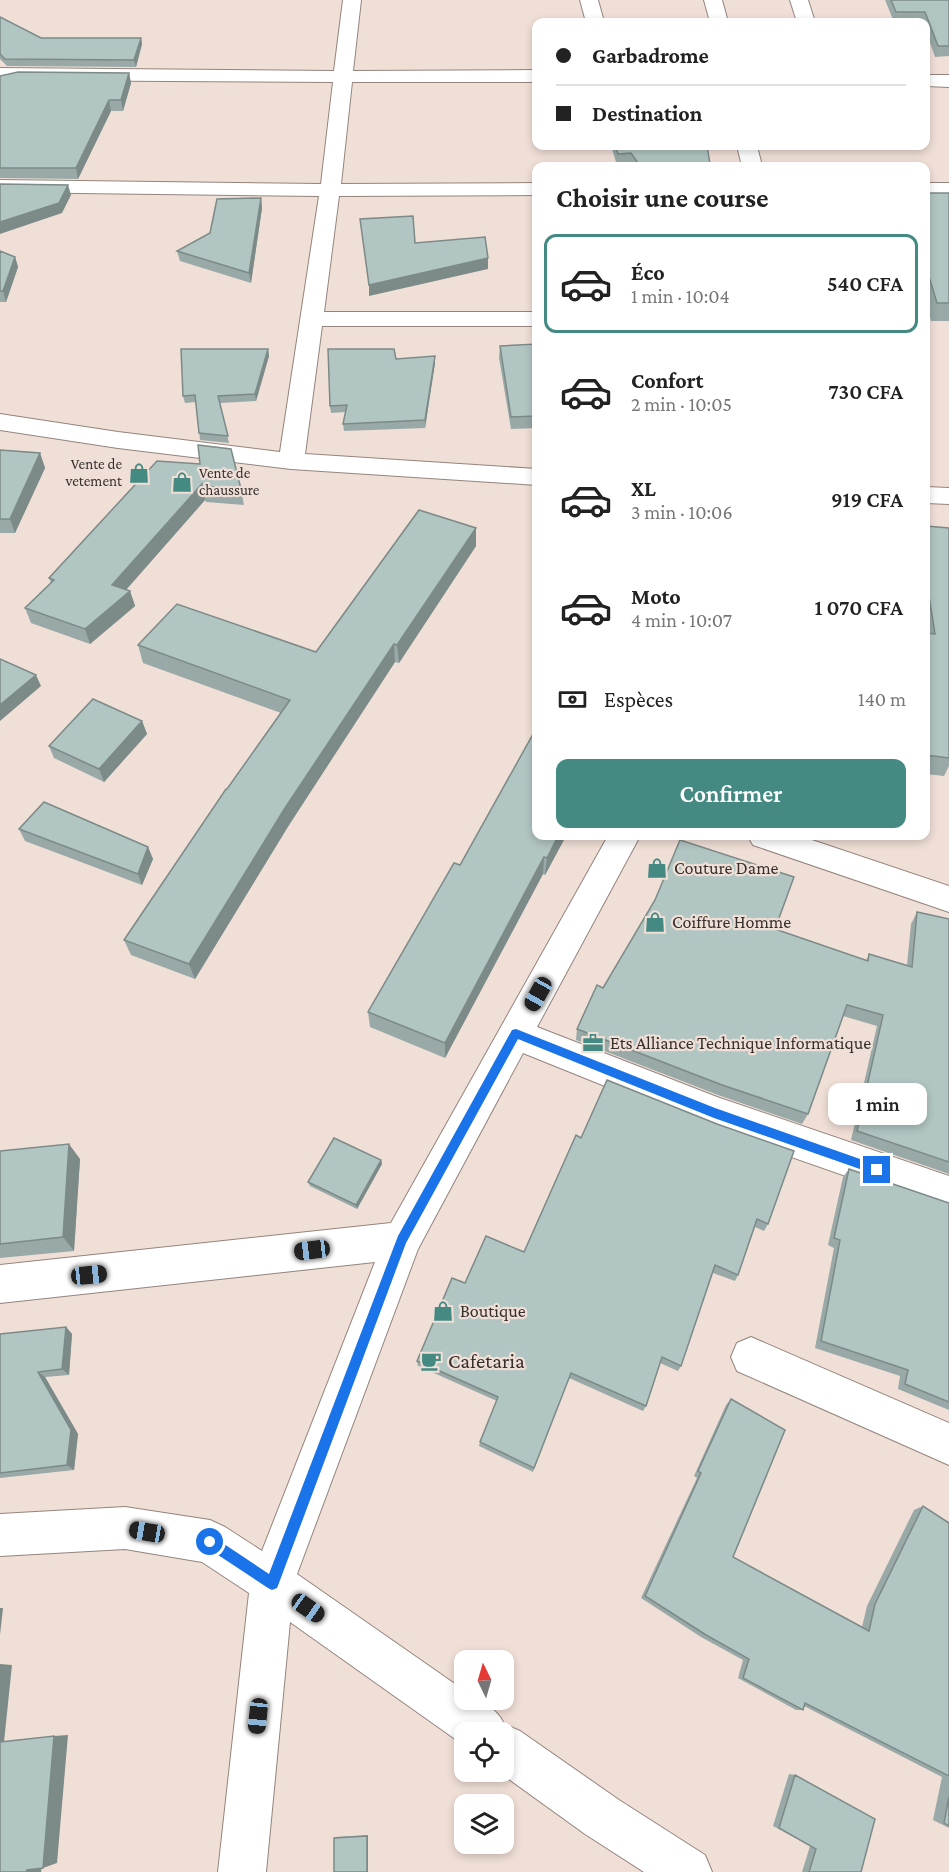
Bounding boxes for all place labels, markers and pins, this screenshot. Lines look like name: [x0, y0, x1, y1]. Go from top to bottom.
place label: Vente de vetement: [65, 456, 123, 489]
shop icon: Vente de vetement: [127, 461, 151, 485]
place label: Vente de chaussure: [199, 465, 260, 498]
shop icon: Vente de chaussure: [170, 470, 194, 494]
shop icon: Couture Dame: [645, 856, 669, 880]
place label: Couture Dame: [674, 858, 779, 878]
shop icon: Coiffure Homme: [643, 910, 667, 934]
place label: Coiffure Homme: [672, 912, 791, 932]
office icon: Ets Alliance Technique Informatique: [581, 1031, 605, 1055]
place label: Ets Alliance Technique Informatique: [610, 1033, 871, 1053]
shop icon: Boutique: [431, 1299, 455, 1323]
place label: Boutique: [460, 1301, 526, 1321]
cafe icon: Cafetaria: [419, 1349, 443, 1373]
place label: Cafetaria: [448, 1349, 525, 1373]

